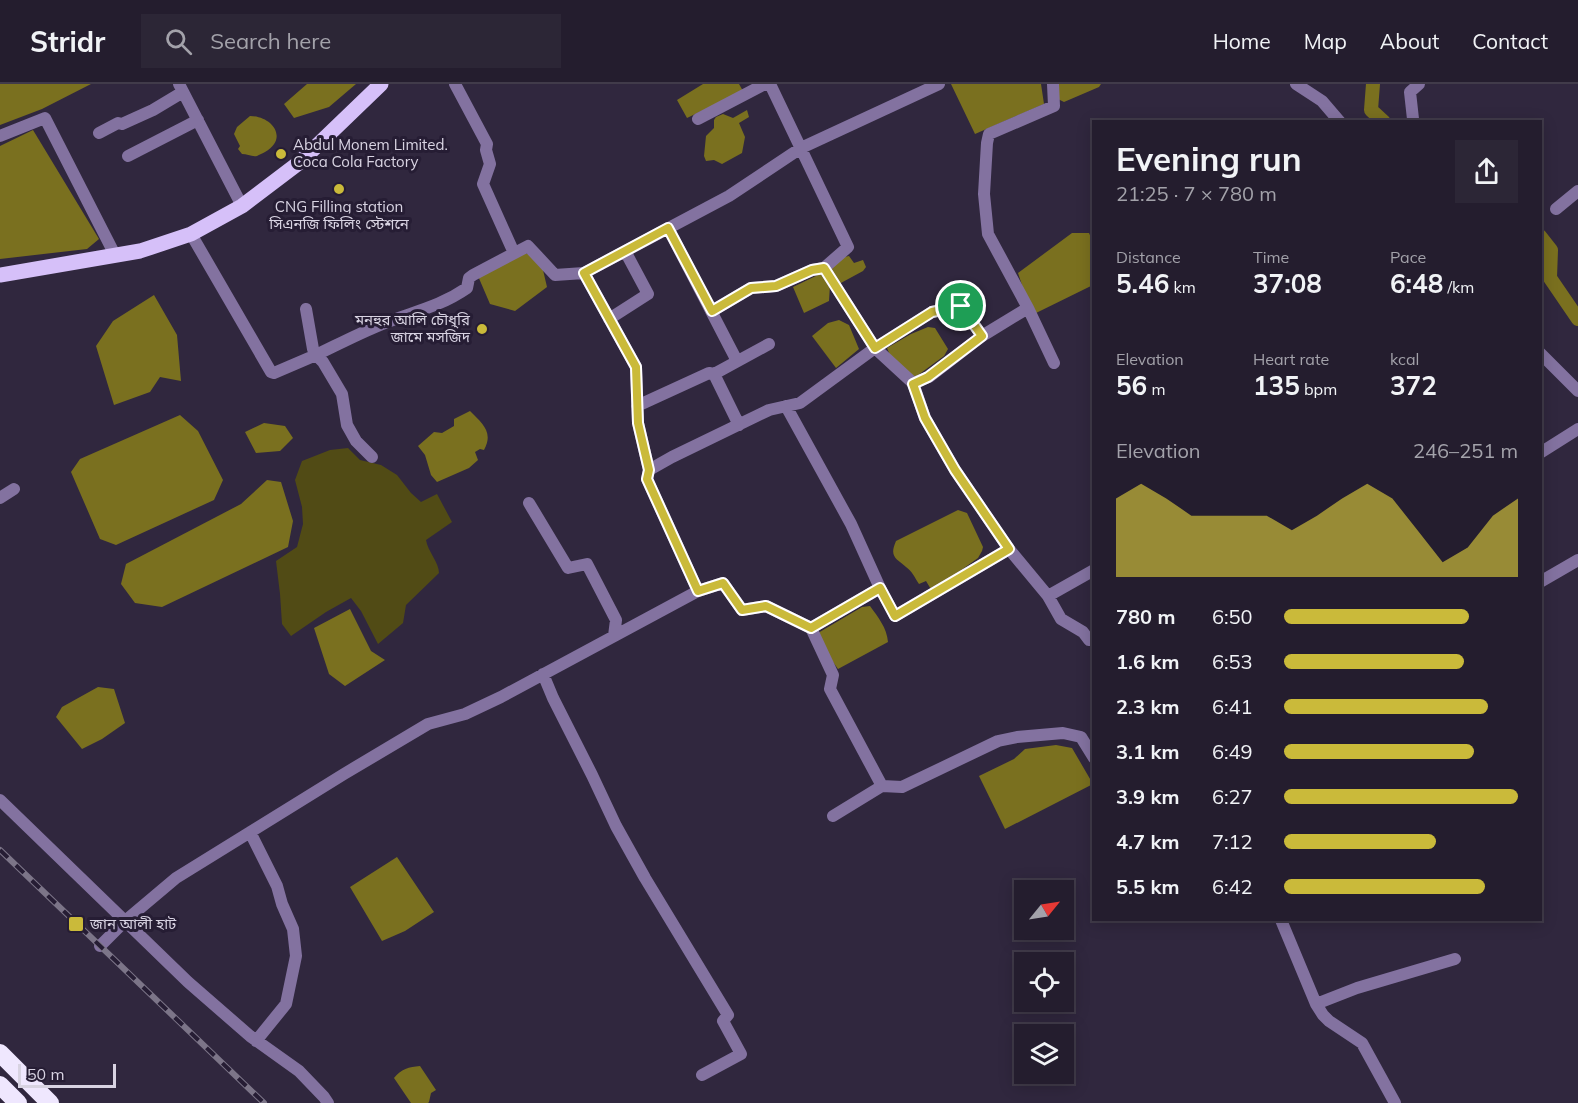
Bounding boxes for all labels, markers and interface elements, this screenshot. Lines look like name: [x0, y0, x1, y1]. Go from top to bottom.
search box: [141, 14, 561, 68]
text: Stridr: [30, 24, 105, 59]
icon: search: [162, 25, 195, 58]
text: Search here: [210, 27, 331, 55]
text: Home: [1213, 28, 1271, 54]
text: Map: [1304, 28, 1347, 54]
text: About: [1380, 28, 1439, 54]
text: Contact: [1472, 28, 1548, 54]
place label: Abdul Monem Limited. Coca Cola Factory: [293, 135, 448, 171]
text: Evening run: [1116, 138, 1302, 179]
button: share: [1455, 140, 1518, 203]
marker: Abdul Monem Limited. Coca Cola Factory: [274, 147, 288, 161]
text: 21:25 · 7 × 780 m: [1116, 181, 1277, 206]
marker: CNG Filling station সিএনজি ফিলিং স্টেশনে: [332, 182, 346, 196]
place label: CNG Filling station সিএনজি ফিলিং স্টেশনে: [268, 197, 410, 233]
text: Distance: [1116, 247, 1181, 267]
text: Time: [1253, 247, 1289, 267]
text: Pace: [1390, 247, 1426, 267]
text: 5.46: [1116, 267, 1169, 300]
text: 37:08: [1253, 267, 1322, 300]
text: 6:48: [1390, 267, 1443, 300]
text: km: [1169, 277, 1196, 297]
text: /km: [1443, 277, 1474, 297]
pin: [935, 280, 986, 331]
icon: arrive: [944, 289, 977, 322]
place label: মনহুর আলি চৌধুরি জামে মসজিদ: [354, 310, 471, 346]
marker: মনহুর আলি চৌধুরি জামে মসজিদ: [475, 322, 489, 336]
text: Elevation: [1116, 349, 1184, 369]
text: Heart rate: [1253, 349, 1329, 369]
text: kcal: [1390, 349, 1419, 369]
text: 56: [1116, 369, 1147, 402]
text: 135: [1253, 369, 1300, 402]
text: 372: [1390, 369, 1437, 402]
text: m: [1147, 379, 1165, 399]
text: bpm: [1300, 379, 1337, 399]
text: Elevation: [1116, 438, 1201, 463]
text: 246–251 m: [1413, 438, 1518, 463]
text: 780 m: [1116, 604, 1175, 629]
text: 6:50: [1212, 604, 1253, 629]
text: 1.6 km: [1116, 649, 1179, 674]
text: 6:53: [1212, 649, 1253, 674]
text: 2.3 km: [1116, 694, 1179, 719]
text: 6:41: [1212, 694, 1253, 719]
text: 3.1 km: [1116, 739, 1179, 764]
text: 6:49: [1212, 739, 1253, 764]
text: 3.9 km: [1116, 784, 1179, 809]
text: 6:27: [1212, 784, 1253, 809]
text: 4.7 km: [1116, 829, 1179, 854]
text: 7:12: [1212, 829, 1253, 854]
text: 5.5 km: [1116, 874, 1179, 899]
text: 6:42: [1212, 874, 1253, 899]
north arrow: [1014, 880, 1074, 940]
map controls: [1014, 880, 1074, 1084]
place label: জান আলী হাট: [89, 914, 177, 933]
marker: জান আলী হাট: [67, 915, 85, 933]
button: locate: [1014, 952, 1074, 1012]
button: layers: [1014, 1024, 1074, 1084]
scale bar: [18, 1061, 116, 1088]
text: 50 m: [27, 1064, 64, 1084]

